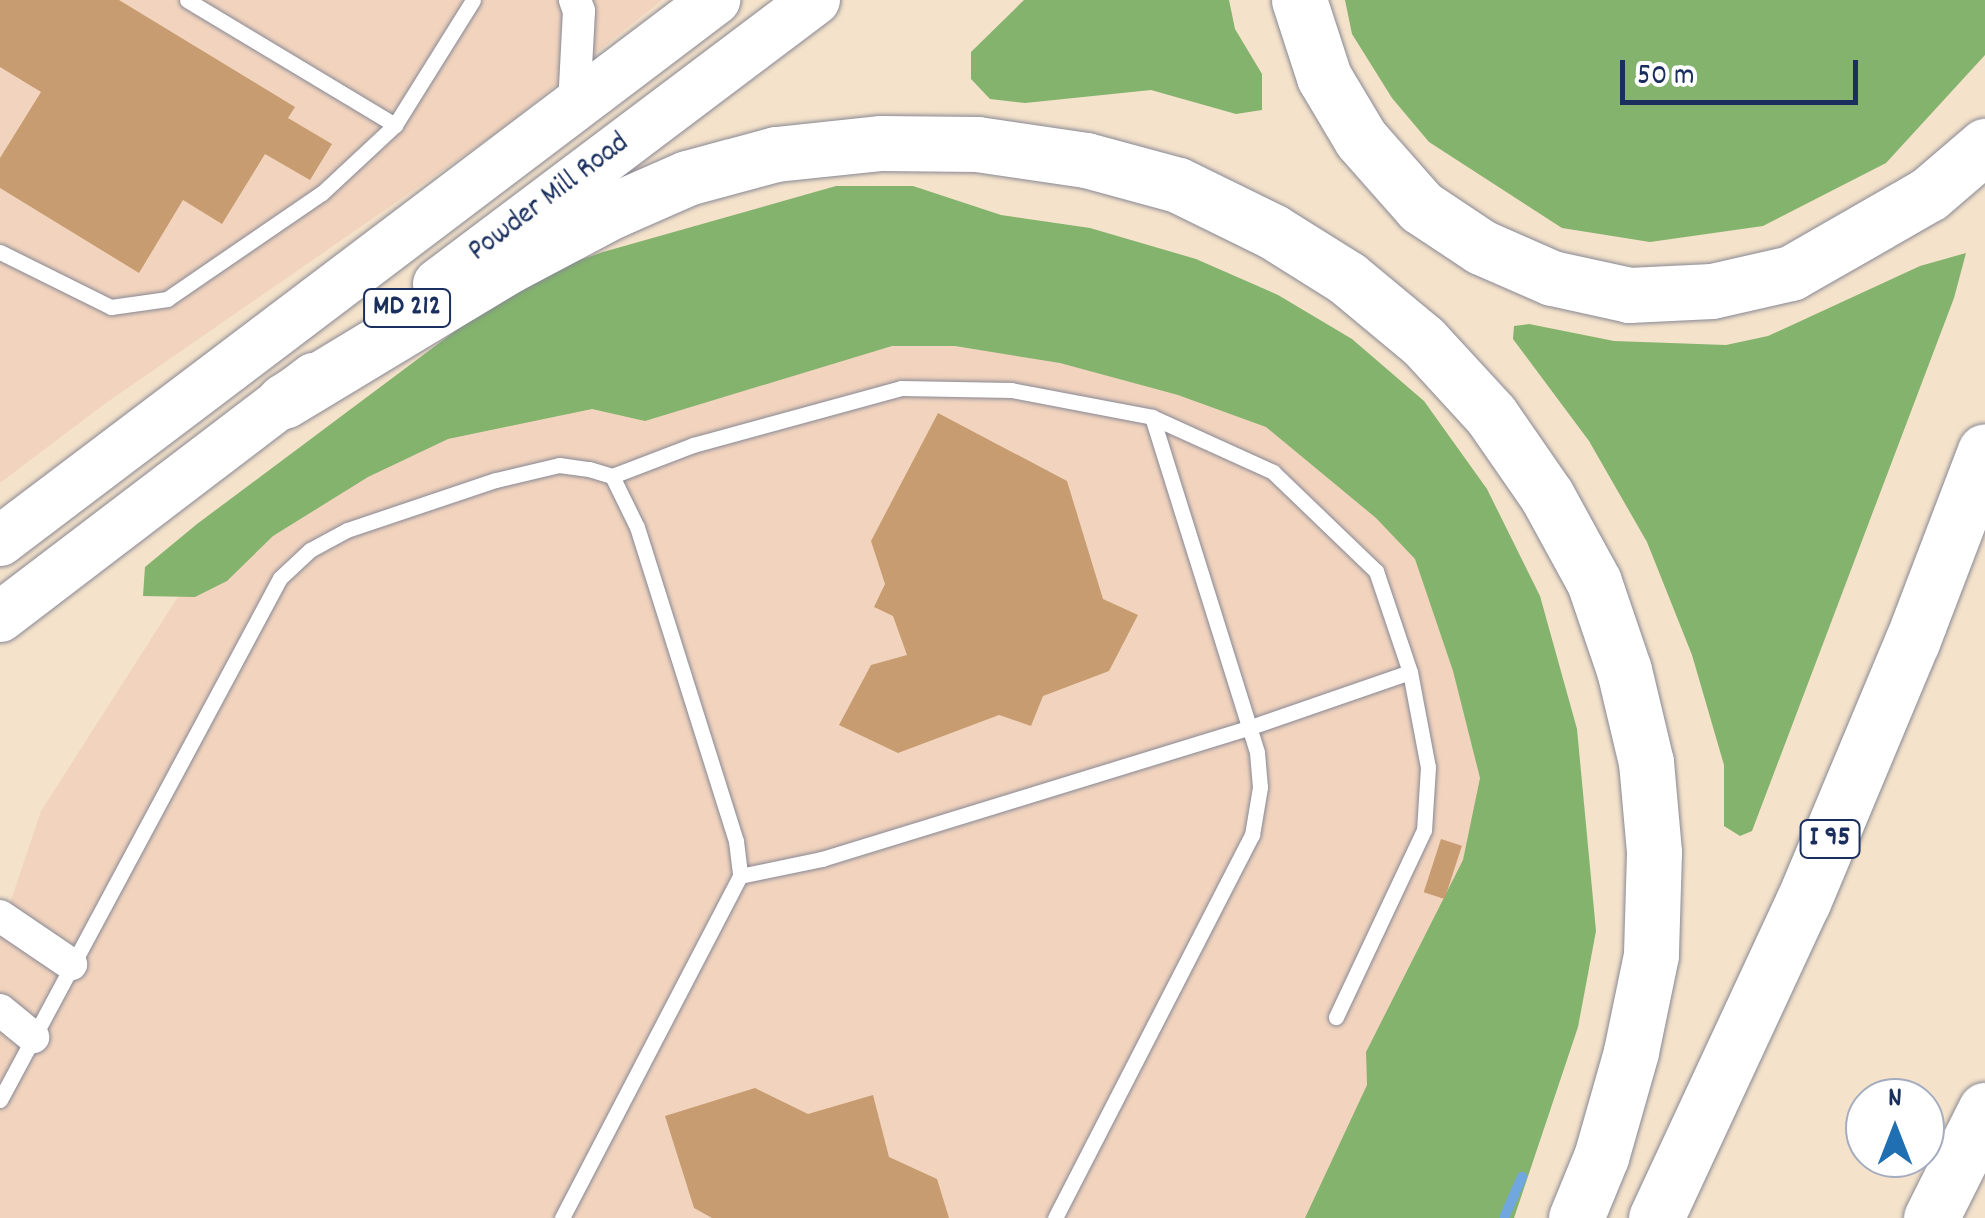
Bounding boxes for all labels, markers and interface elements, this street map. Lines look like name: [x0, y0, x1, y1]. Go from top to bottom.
scale bar: [1625, 40, 1862, 102]
text: 50 m: [1637, 56, 1695, 99]
street label: Powder Mill Road: [463, 127, 637, 271]
road number: MD 212: [362, 285, 452, 331]
road number: I 95: [1798, 816, 1862, 862]
north arrow: [1845, 1078, 1945, 1178]
text: N: [1888, 1080, 1902, 1120]

